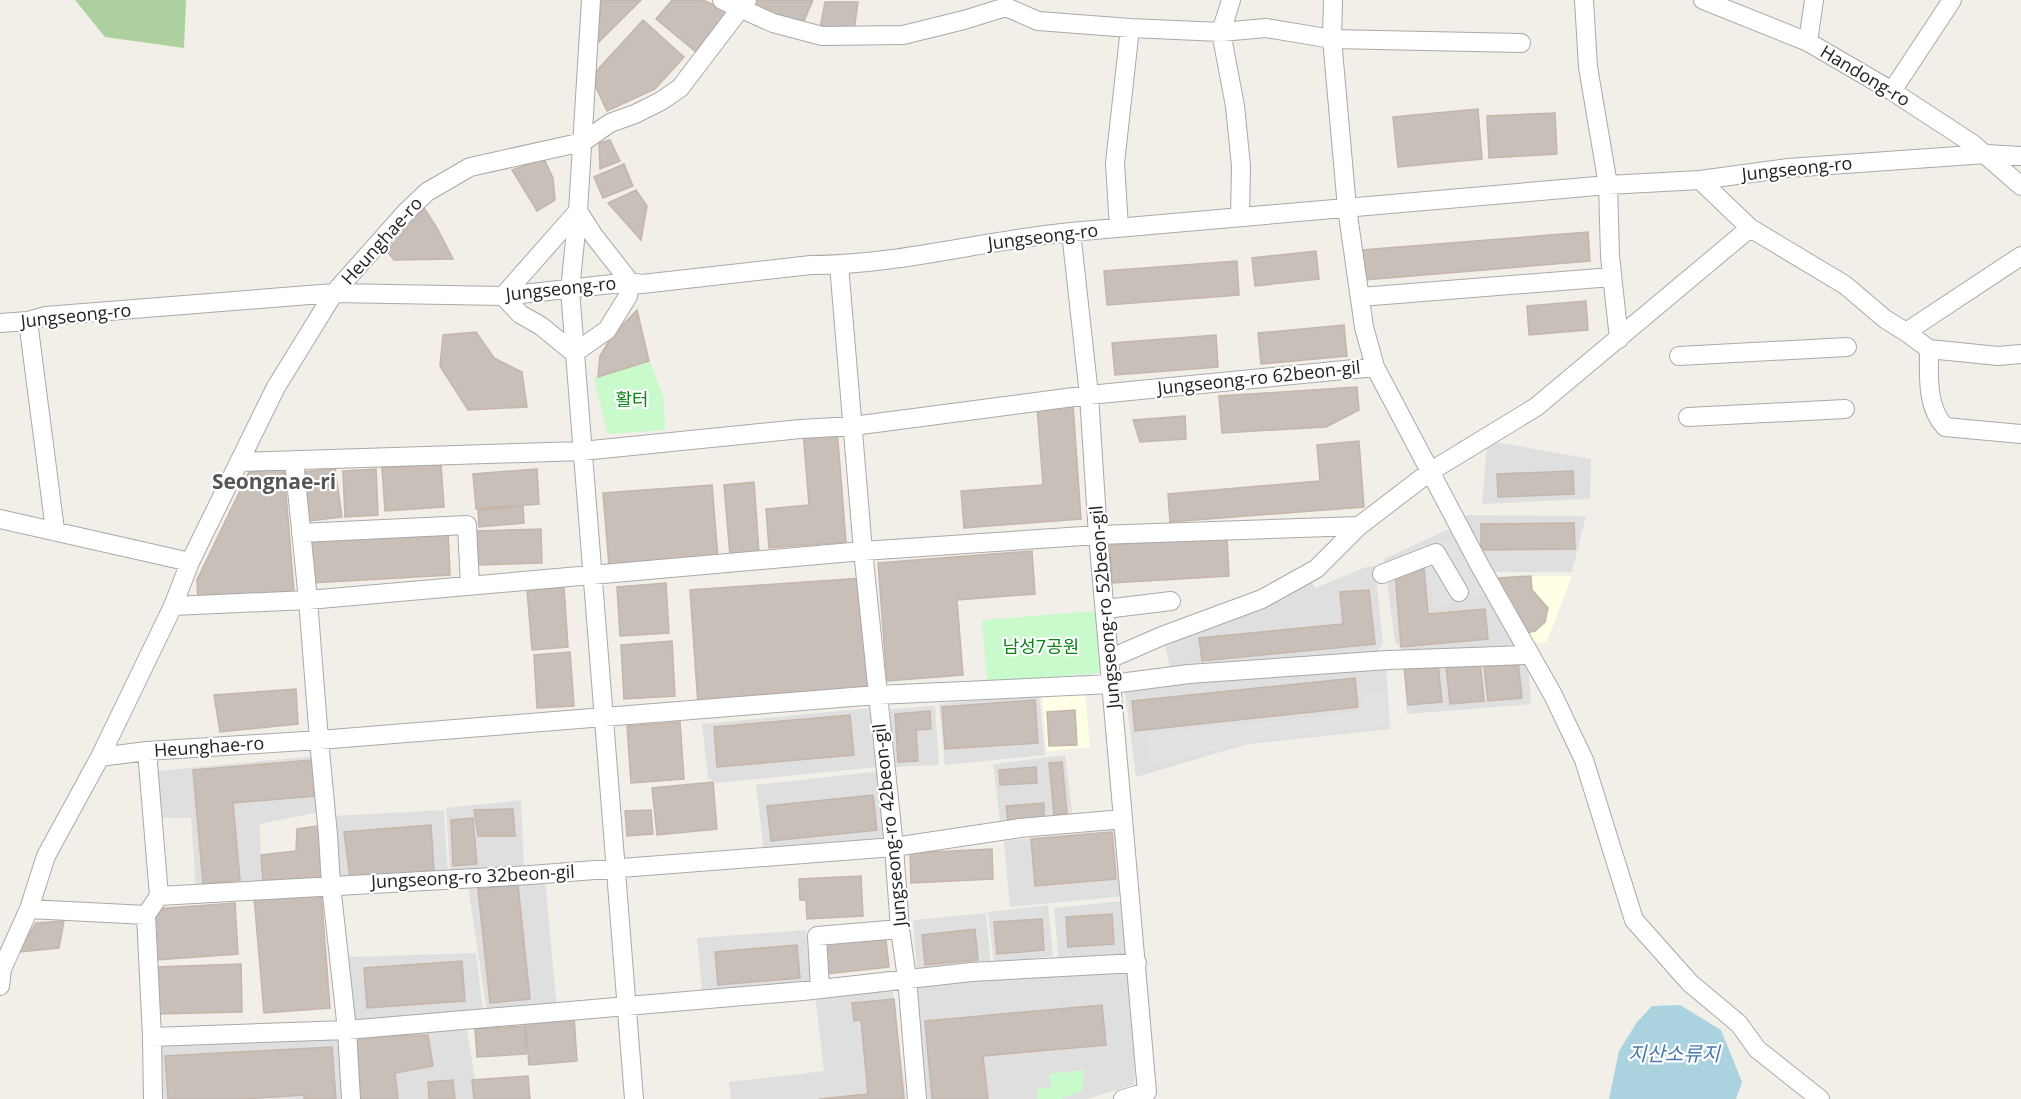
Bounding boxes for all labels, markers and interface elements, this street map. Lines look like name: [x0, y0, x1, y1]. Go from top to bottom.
street label: Handong-ro: [1816, 39, 1915, 111]
street label: Jungseong-ro: [1738, 150, 1853, 186]
street label: Heunghae-ro: [335, 191, 427, 289]
street label: Jungseong-ro: [984, 217, 1099, 255]
street label: Jungseong-ro: [502, 270, 617, 306]
street label: Jungseong-ro: [17, 297, 132, 333]
street label: Jungseong-ro 62beon-gil: [1154, 354, 1362, 400]
park label: 활터: [615, 387, 649, 411]
district label: Seongnae-ri: [212, 467, 336, 495]
street label: Jungseong-ro 52beon-gil: [1083, 504, 1125, 712]
park label: 남성7공원: [1003, 634, 1079, 658]
street label: Jungseong-ro 42beon-gil: [866, 722, 912, 930]
street label: Heunghae-ro: [153, 730, 265, 762]
street label: Jungseong-ro 32beon-gil: [369, 859, 575, 893]
water label: 지산소류지: [1628, 1040, 1722, 1067]

